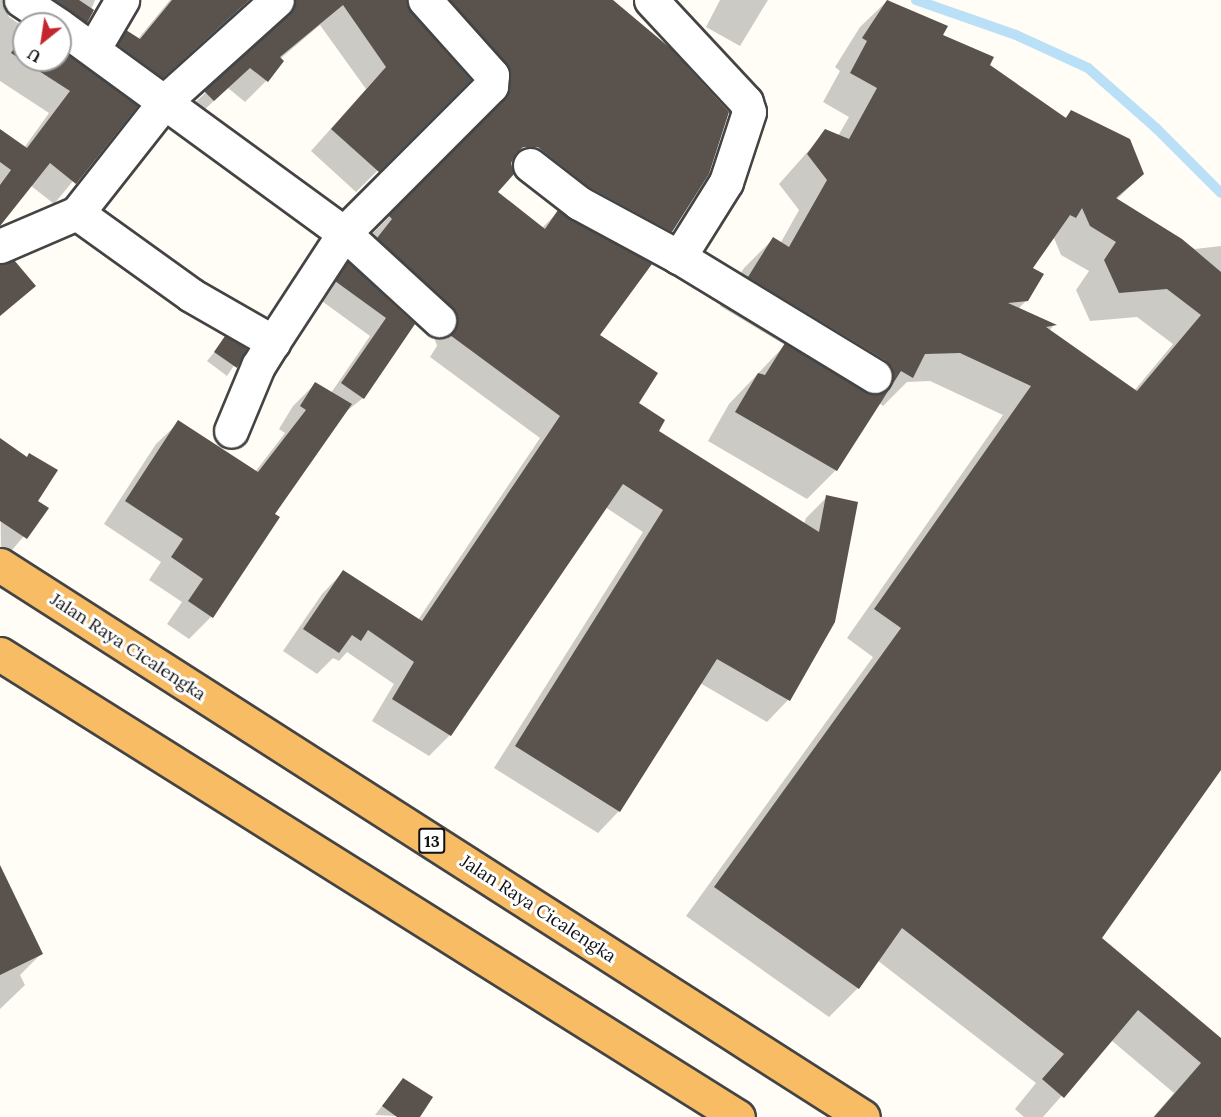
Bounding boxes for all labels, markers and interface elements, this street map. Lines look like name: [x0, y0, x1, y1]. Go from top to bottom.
north arrow: [12, 12, 72, 72]
text: U: [24, 44, 44, 68]
street label: Jalan Raya Cicalengka: [46, 589, 210, 705]
road number: 13: [417, 828, 447, 854]
street label: Jalan Raya Cicalengka: [456, 851, 620, 967]

